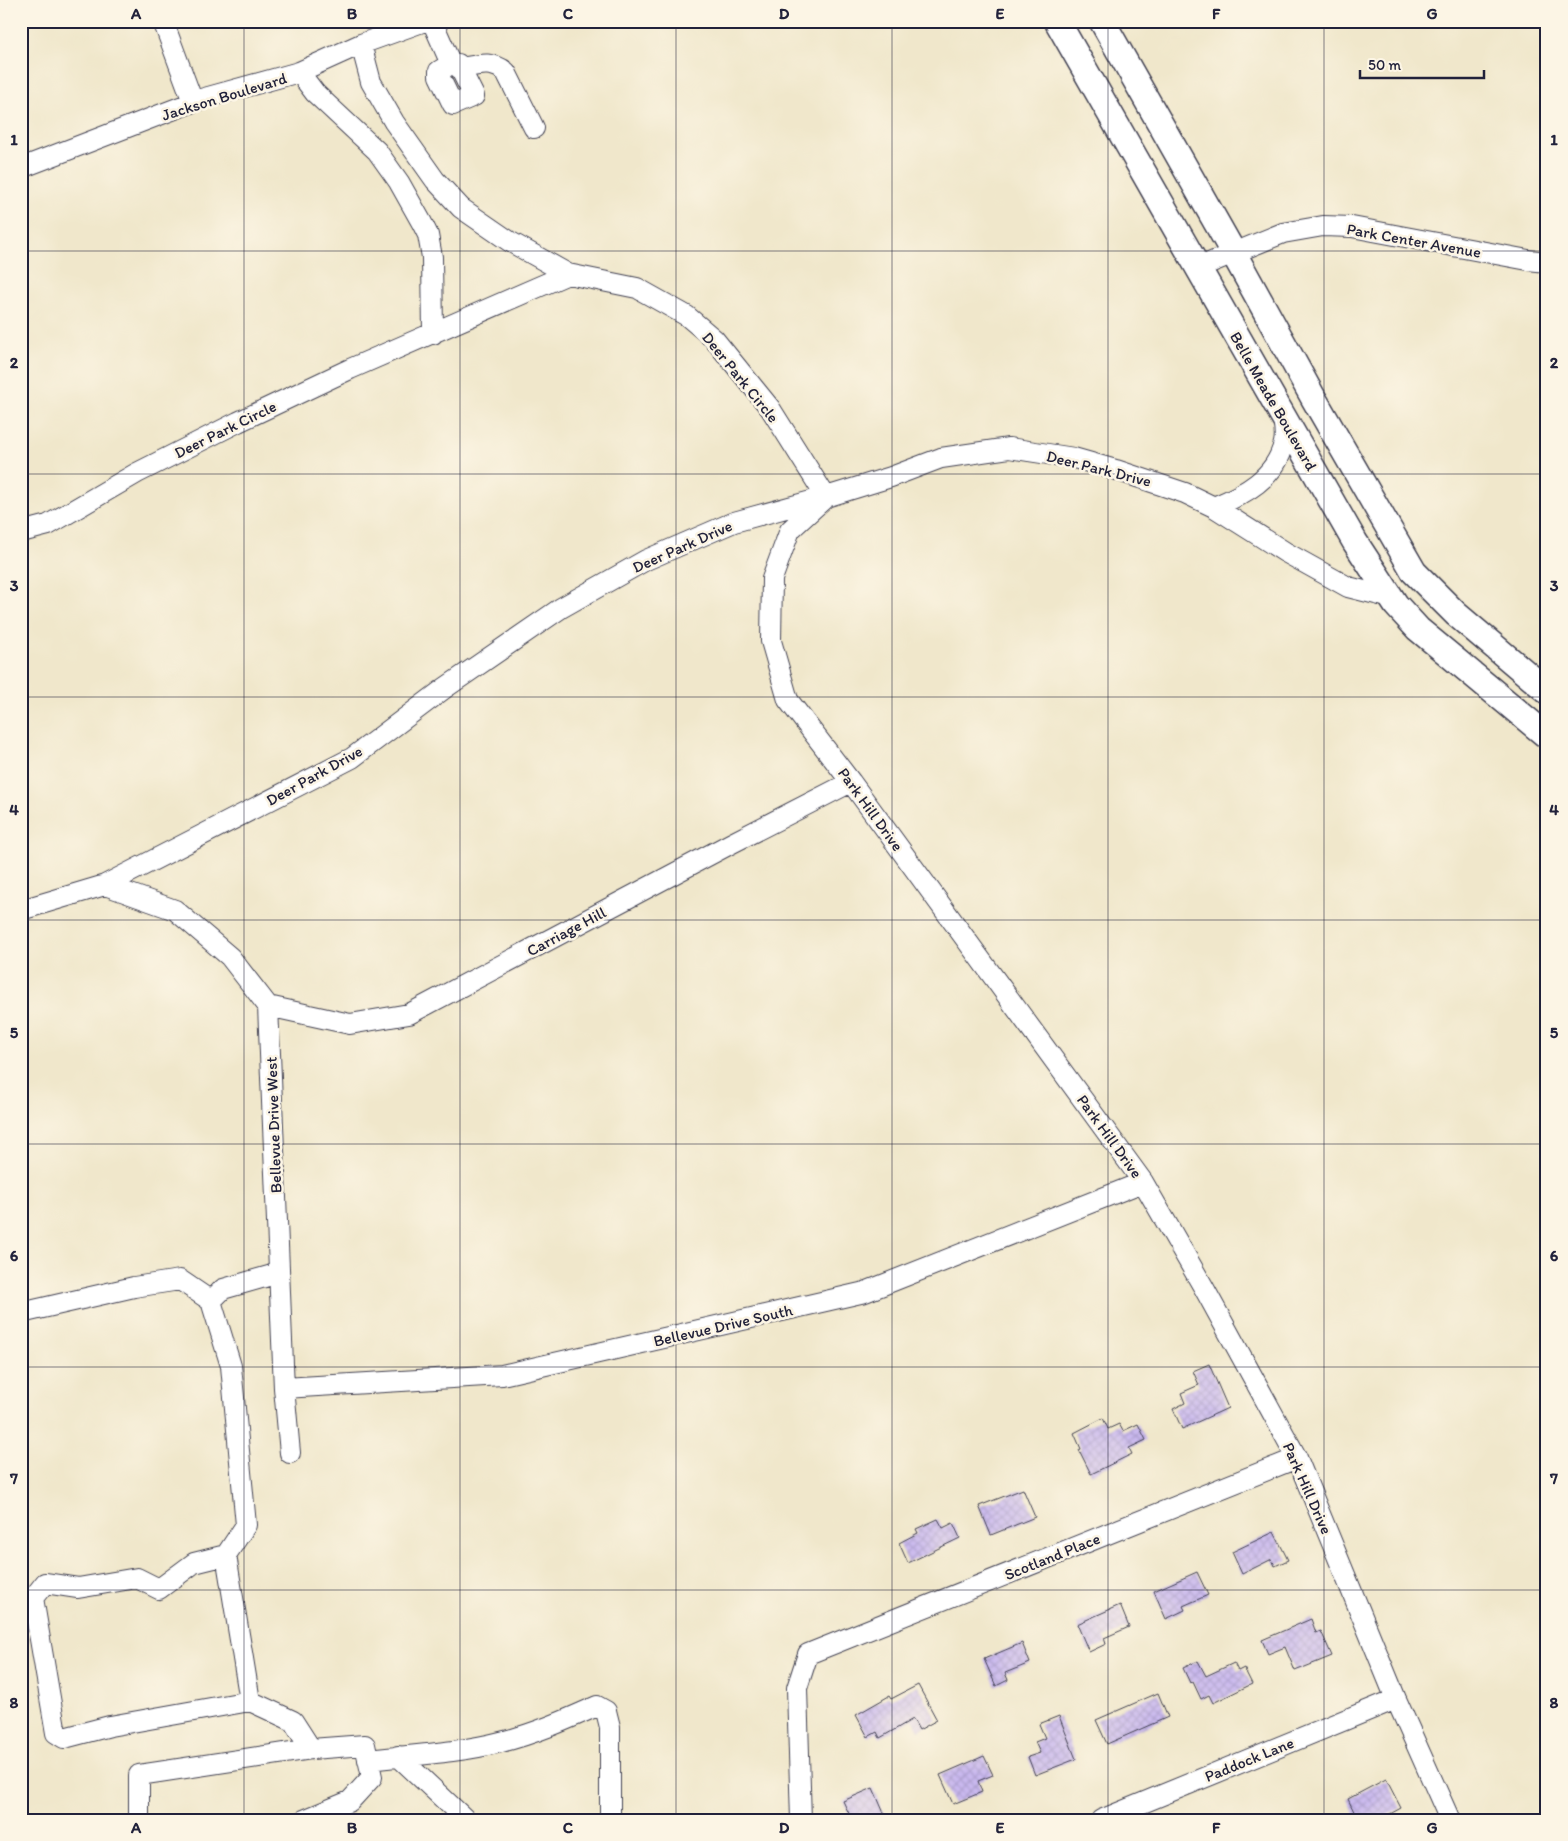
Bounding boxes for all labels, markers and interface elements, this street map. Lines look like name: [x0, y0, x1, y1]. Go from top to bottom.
text: A: [130, 4, 142, 23]
text: B: [347, 4, 358, 23]
text: C: [563, 4, 574, 23]
text: D: [779, 4, 790, 23]
text: E: [996, 4, 1005, 23]
text: F: [1212, 4, 1221, 23]
text: G: [1426, 4, 1438, 23]
scale bar: [1360, 48, 1484, 80]
text: 50 m: [1368, 56, 1401, 74]
street label: Jackson Boulevard: [159, 68, 289, 124]
text: 1: [10, 130, 18, 149]
text: 1: [1550, 130, 1558, 149]
street label: Park Center Avenue: [1345, 219, 1483, 262]
street label: Deer Park Circle: [698, 328, 783, 427]
street label: Belle Meade Boulevard: [1226, 328, 1321, 474]
text: 2: [10, 353, 19, 372]
text: 2: [1550, 353, 1559, 372]
street label: Deer Park Circle: [171, 397, 279, 462]
street label: Deer Park Drive: [1045, 446, 1153, 491]
street label: Deer Park Drive: [629, 516, 735, 577]
text: 3: [10, 576, 19, 595]
text: 3: [1550, 576, 1559, 595]
street label: Deer Park Drive: [263, 741, 366, 810]
street label: Park Hill Drive: [834, 764, 907, 855]
text: 4: [9, 800, 19, 819]
text: 4: [1549, 800, 1559, 819]
street label: Carriage Hill: [523, 902, 610, 960]
text: 5: [10, 1023, 19, 1042]
text: 5: [1550, 1023, 1559, 1042]
street label: Bellevue Drive West: [262, 1056, 285, 1193]
street label: Park Hill Drive: [1073, 1091, 1146, 1182]
text: 6: [10, 1246, 19, 1265]
text: 6: [1550, 1246, 1559, 1265]
street label: Bellevue Drive South: [652, 1300, 795, 1351]
street label: Park Hill Drive: [1279, 1439, 1336, 1537]
text: 7: [9, 1469, 18, 1488]
text: 7: [1549, 1469, 1558, 1488]
street label: Scotland Place: [1002, 1529, 1103, 1584]
text: 8: [10, 1693, 19, 1712]
text: 8: [1550, 1693, 1559, 1712]
street label: Paddock Lane: [1202, 1733, 1297, 1786]
text: A: [130, 1818, 142, 1837]
text: B: [347, 1818, 358, 1837]
text: C: [563, 1818, 574, 1837]
text: D: [779, 1818, 790, 1837]
text: E: [996, 1818, 1005, 1837]
text: F: [1212, 1818, 1221, 1837]
text: G: [1426, 1818, 1438, 1837]

